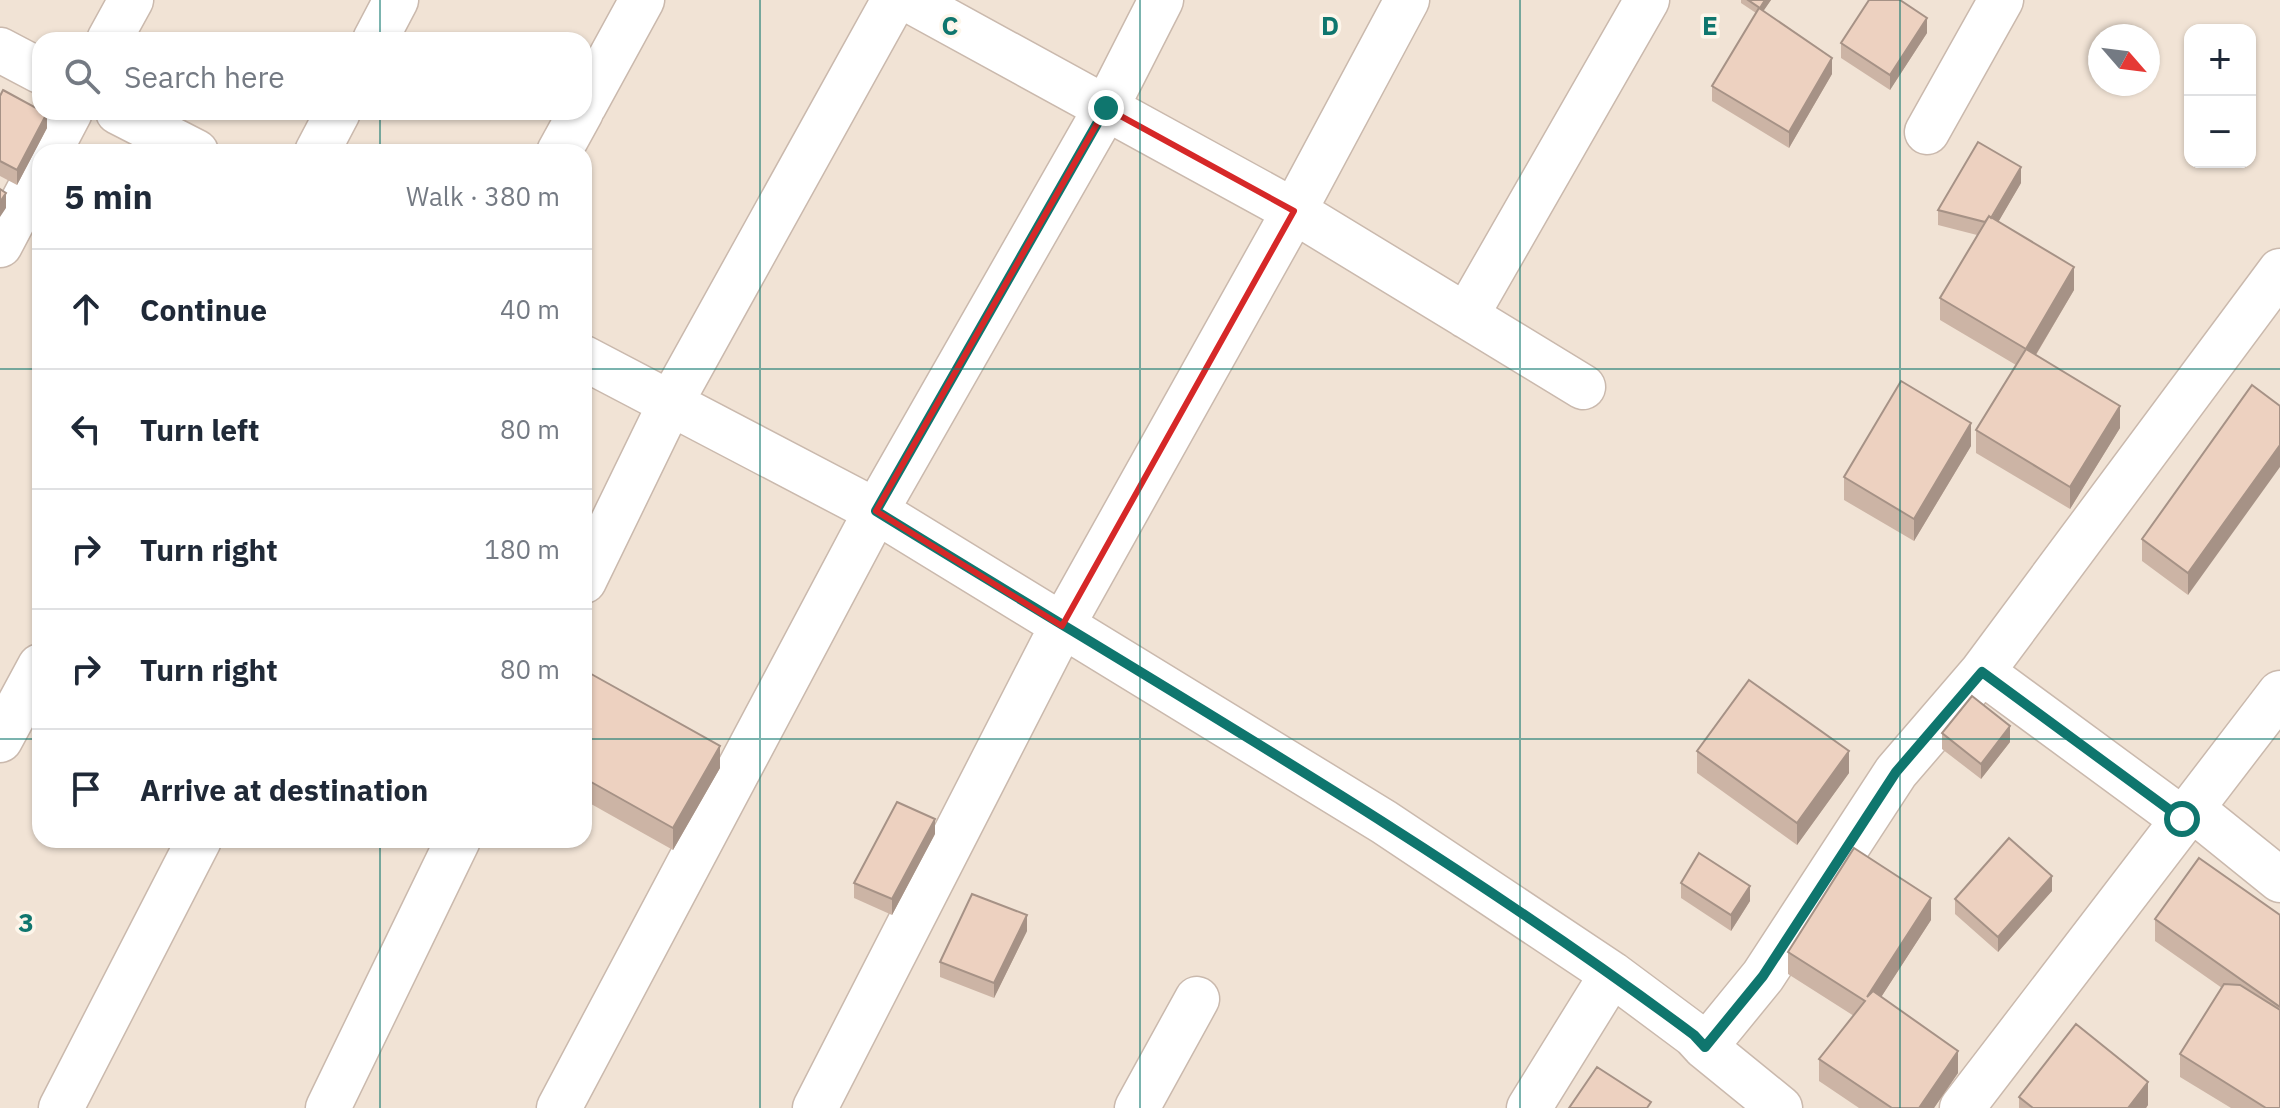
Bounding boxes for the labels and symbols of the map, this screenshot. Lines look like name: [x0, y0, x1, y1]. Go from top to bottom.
text: C: [942, 8, 959, 42]
text: D: [1321, 8, 1339, 42]
text: E: [1702, 8, 1718, 42]
north arrow: [2088, 24, 2160, 96]
route end: [1088, 90, 1124, 126]
route start: [2164, 801, 2200, 837]
text: 3: [18, 905, 34, 939]

